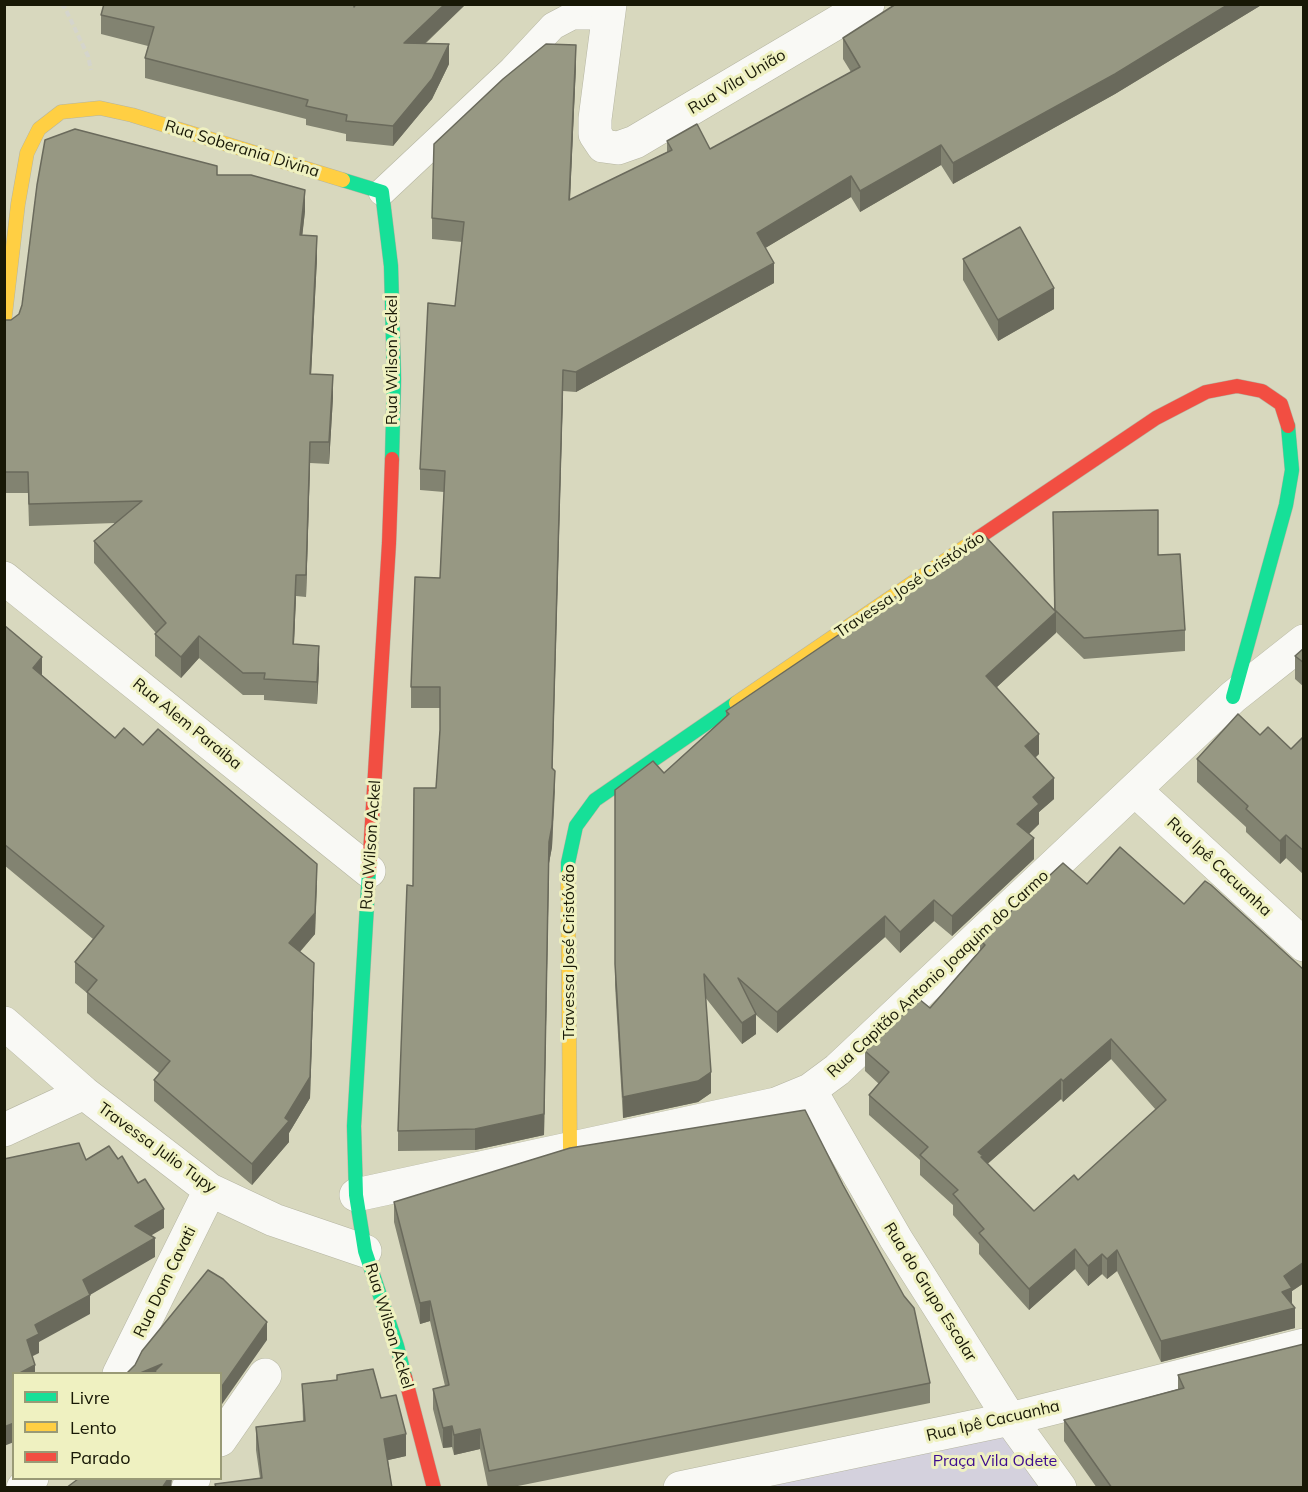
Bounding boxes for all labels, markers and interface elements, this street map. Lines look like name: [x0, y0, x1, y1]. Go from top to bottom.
street label: Rua Vila União: [685, 45, 789, 119]
street label: Rua Soberania Divina: [162, 116, 322, 182]
street label: Rua Wilson Ackel: [382, 295, 402, 425]
street label: Travessa José Cristóvão: [832, 528, 988, 642]
street label: Rua Alem Paraiba: [129, 674, 245, 774]
street label: Rua Wilson Ackel: [357, 779, 385, 911]
street label: Rua Ipê Cacuanha: [1163, 814, 1275, 920]
street label: Travessa José Cristóvão: [559, 864, 579, 1040]
street label: Rua Capitão Antonio Joaquim do Carmo: [823, 866, 1053, 1082]
street label: Travessa Julio Tupy: [94, 1099, 220, 1197]
street label: Rua do Grupo Escolar: [879, 1219, 981, 1365]
street label: Rua Dom Cavati: [130, 1223, 200, 1341]
street label: Rua Wilson Ackel: [361, 1261, 417, 1391]
legend: [12, 1372, 222, 1480]
text: Livre: [70, 1386, 110, 1409]
street label: Rua Ipê Cacuanha: [925, 1396, 1061, 1446]
text: Lento: [70, 1416, 117, 1439]
text: Parado: [70, 1446, 130, 1469]
park label: Praça Vila Odete: [933, 1451, 1057, 1471]

